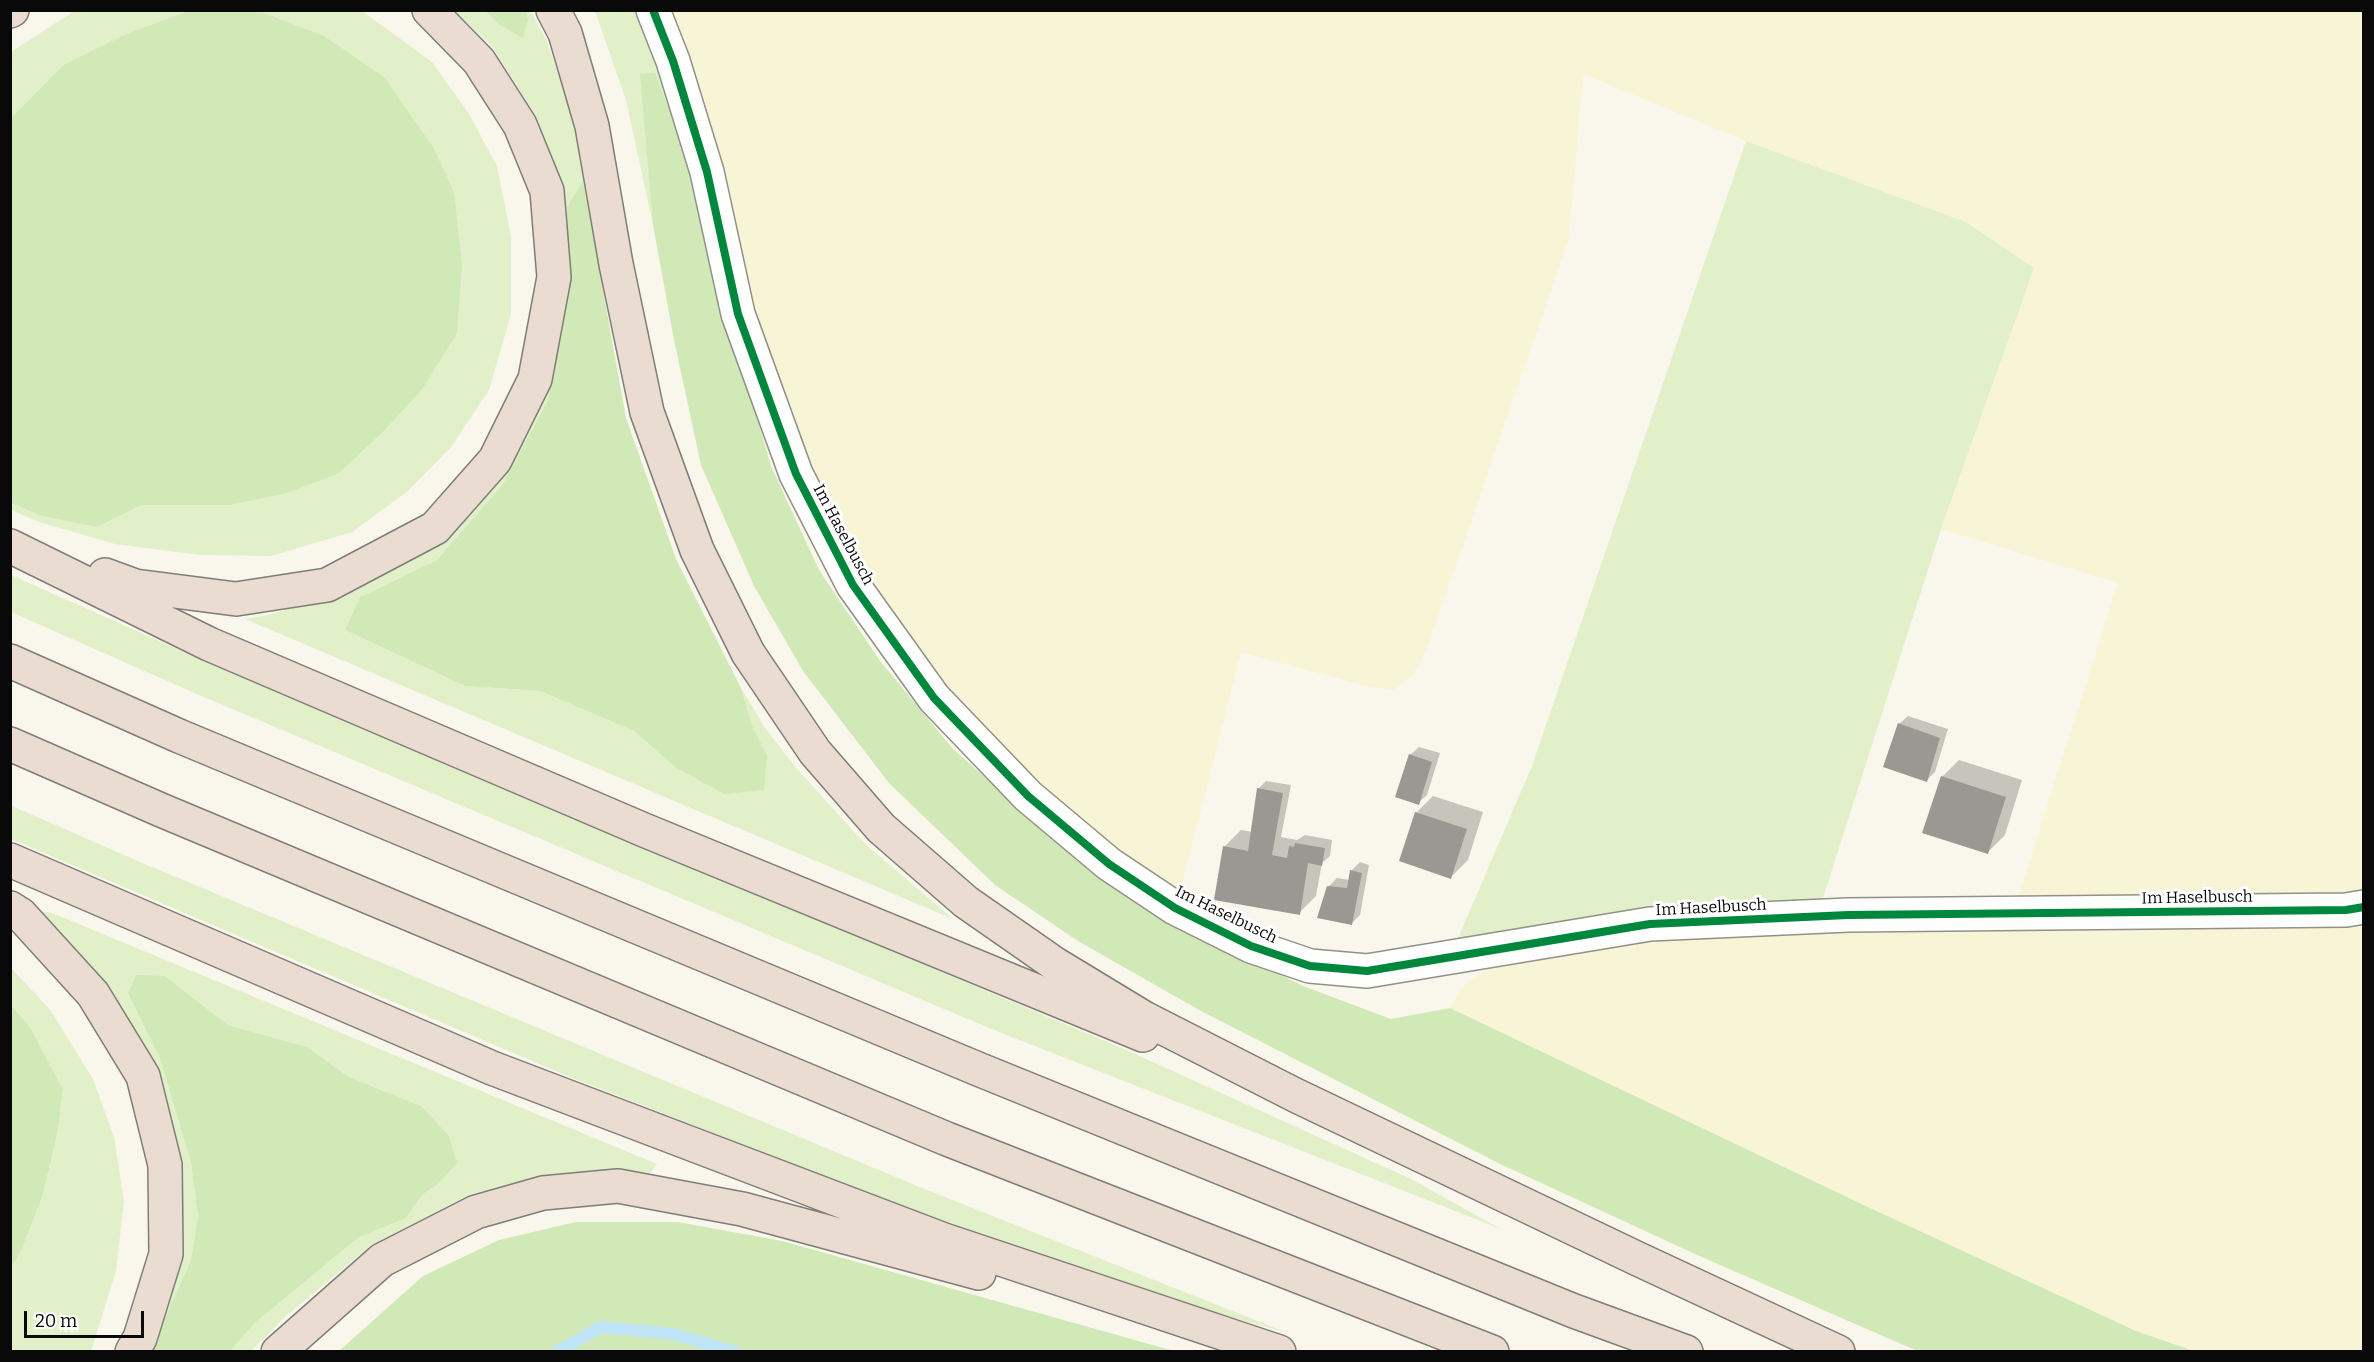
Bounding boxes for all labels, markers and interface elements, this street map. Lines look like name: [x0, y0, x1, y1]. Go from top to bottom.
street label: Im Haselbusch: [808, 481, 878, 589]
street label: Im Haselbusch: [1172, 882, 1280, 948]
street label: Im Haselbusch: [2141, 887, 2253, 909]
street label: Im Haselbusch: [1655, 896, 1767, 920]
scale bar: [27, 1299, 147, 1337]
text: 20 m: [35, 1310, 77, 1332]

